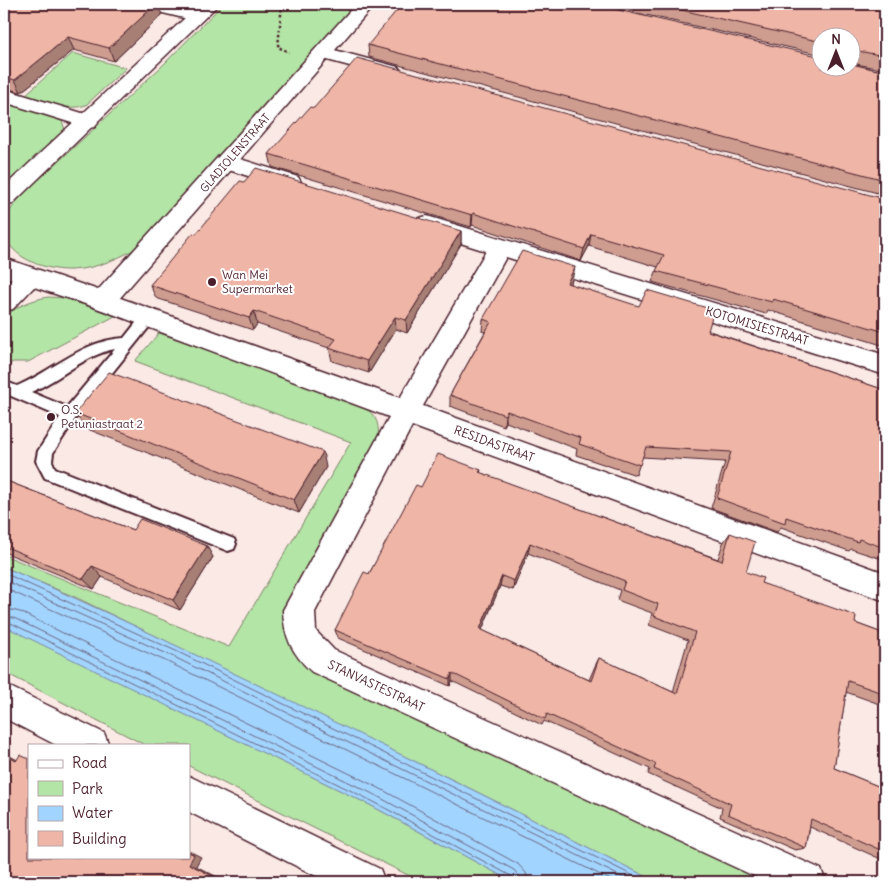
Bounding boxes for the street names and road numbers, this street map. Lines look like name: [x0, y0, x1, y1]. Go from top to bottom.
street label: GLADIOLENSTRAAT: [197, 110, 273, 195]
street label: KOTOMISIESTRAAT: [704, 303, 810, 348]
street label: RESIDASTRAAT: [452, 422, 536, 465]
street label: STANVASTESTRAAT: [325, 657, 427, 715]

